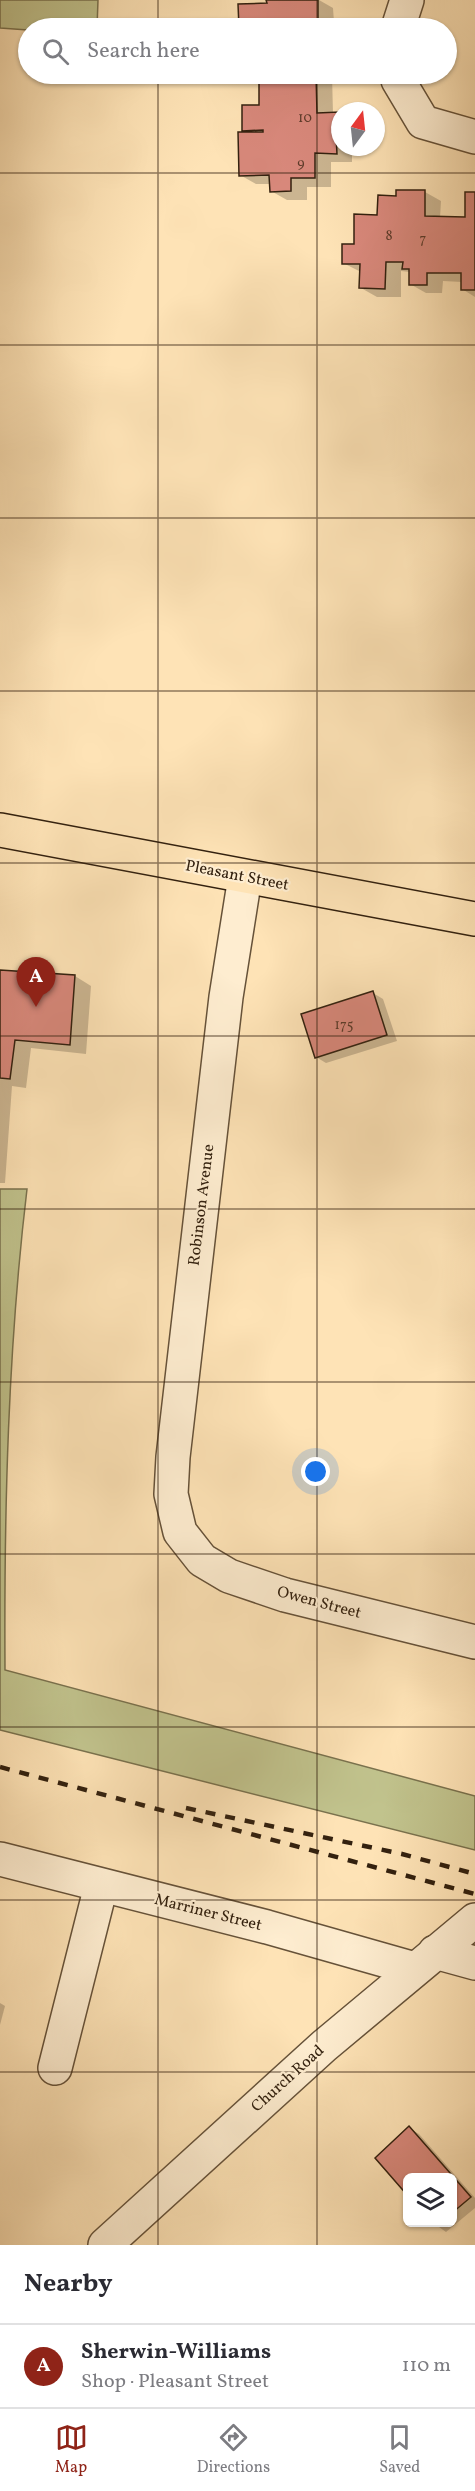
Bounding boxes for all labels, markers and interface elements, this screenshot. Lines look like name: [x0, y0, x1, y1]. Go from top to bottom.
search box: [18, 18, 457, 84]
icon: search: [39, 35, 72, 68]
text: Search here: [87, 36, 200, 67]
north arrow: [331, 102, 385, 156]
house number: 10: [298, 109, 312, 128]
house number: 9: [297, 154, 305, 173]
house number: 8: [385, 227, 393, 246]
house number: 7: [420, 230, 427, 249]
street label: Pleasant Street: [183, 855, 291, 897]
pin: A: [16, 958, 56, 1007]
house number: 175: [335, 1016, 353, 1035]
street label: Robinson Avenue: [184, 1143, 220, 1267]
your location: [301, 1457, 330, 1486]
street label: Owen Street: [275, 1581, 364, 1625]
street label: Marriner Street: [152, 1889, 264, 1937]
street label: Church Road: [247, 2040, 329, 2118]
map controls: [403, 2173, 457, 2227]
button: layers: [403, 2173, 457, 2227]
text: Nearby: [24, 2266, 113, 2302]
text: Sherwin-Williams: [81, 2337, 271, 2368]
text: A: [36, 2352, 51, 2380]
text: 110 m: [402, 2352, 451, 2380]
text: Shop · Pleasant Street: [81, 2368, 269, 2396]
tab: Map: [55, 2421, 88, 2479]
tab: Directions: [197, 2421, 270, 2479]
tab: Saved: [379, 2421, 420, 2479]

